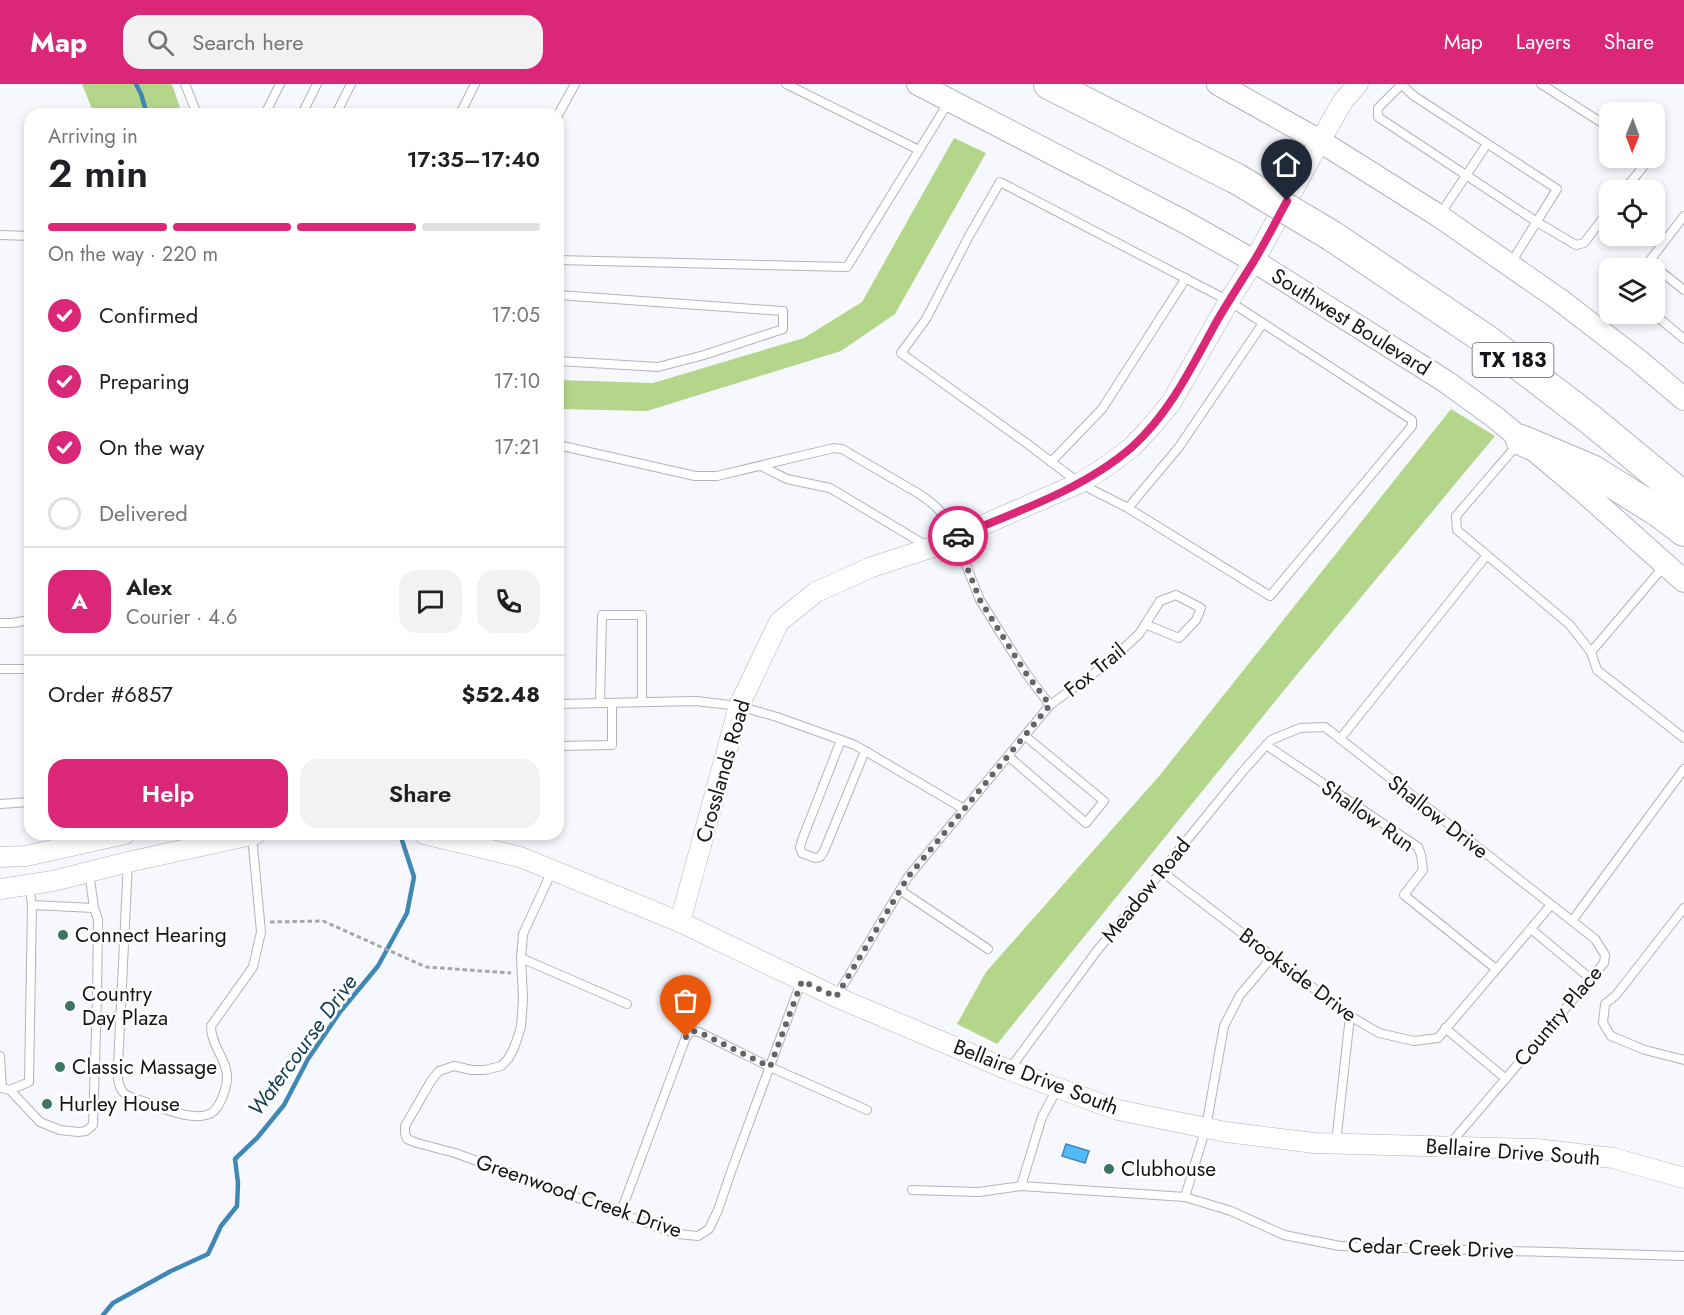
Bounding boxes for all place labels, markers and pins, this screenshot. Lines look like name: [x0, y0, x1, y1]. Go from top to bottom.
pin: [1261, 139, 1312, 201]
place label: Connect Hearing: [75, 920, 227, 950]
marker: Connect Hearing: [56, 928, 70, 942]
pin: [660, 975, 711, 1037]
place label: Country Day Plaza: [82, 979, 168, 1033]
marker: Country Day Plaza: [63, 999, 77, 1013]
place label: Classic Massage: [72, 1052, 217, 1082]
marker: Classic Massage: [53, 1060, 67, 1074]
place label: Hurley House: [59, 1089, 180, 1119]
marker: Hurley House: [40, 1097, 54, 1111]
place label: Clubhouse: [1121, 1154, 1216, 1184]
marker: Clubhouse: [1102, 1162, 1116, 1176]

